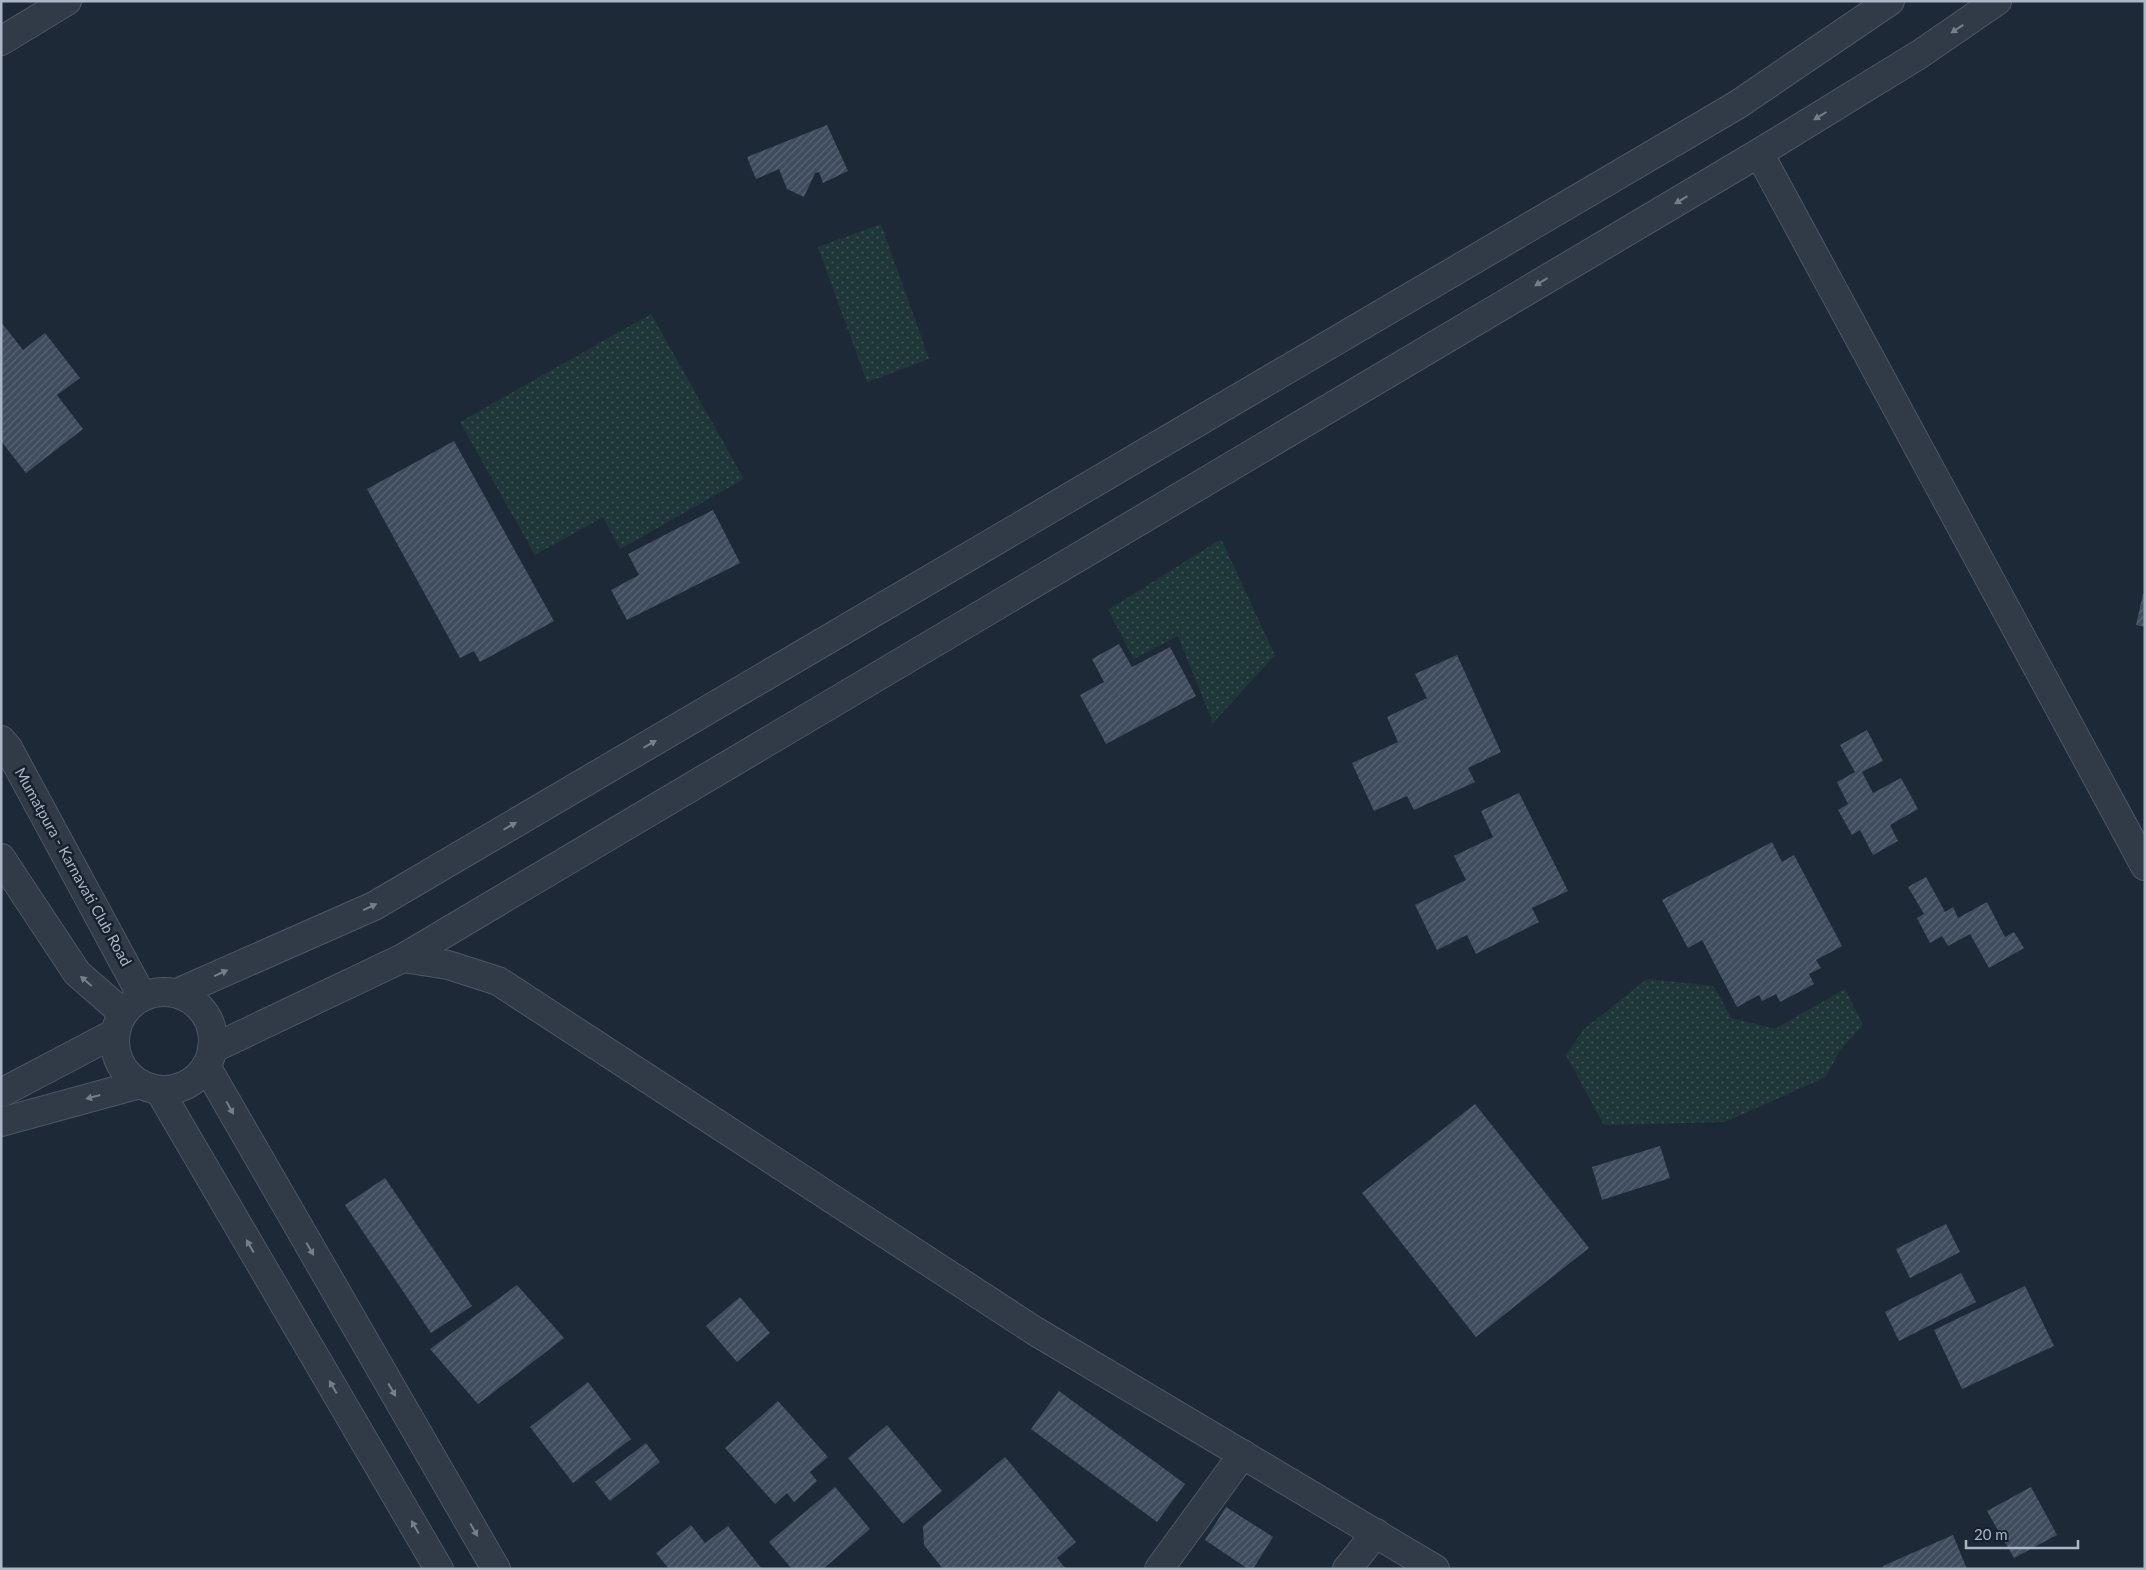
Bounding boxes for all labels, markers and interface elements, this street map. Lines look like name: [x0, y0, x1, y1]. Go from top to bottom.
one-way arrow: [1950, 24, 1964, 34]
one-way arrow: [1813, 111, 1826, 120]
one-way arrow: [1674, 195, 1687, 204]
one-way arrow: [1534, 278, 1547, 287]
one-way arrow: [644, 739, 657, 748]
street label: Mumatpura - Karnavati Club Road: [12, 764, 136, 969]
one-way arrow: [504, 821, 517, 830]
one-way arrow: [363, 903, 377, 911]
one-way arrow: [214, 969, 228, 977]
one-way arrow: [81, 975, 93, 987]
one-way arrow: [85, 1093, 100, 1101]
one-way arrow: [225, 1102, 234, 1115]
one-way arrow: [246, 1240, 255, 1253]
one-way arrow: [306, 1243, 315, 1256]
one-way arrow: [328, 1380, 337, 1393]
one-way arrow: [388, 1383, 396, 1397]
scale bar: [1966, 1518, 2078, 1550]
one-way arrow: [410, 1520, 419, 1533]
one-way arrow: [469, 1524, 478, 1537]
text: 20 m: [1974, 1525, 2008, 1543]

